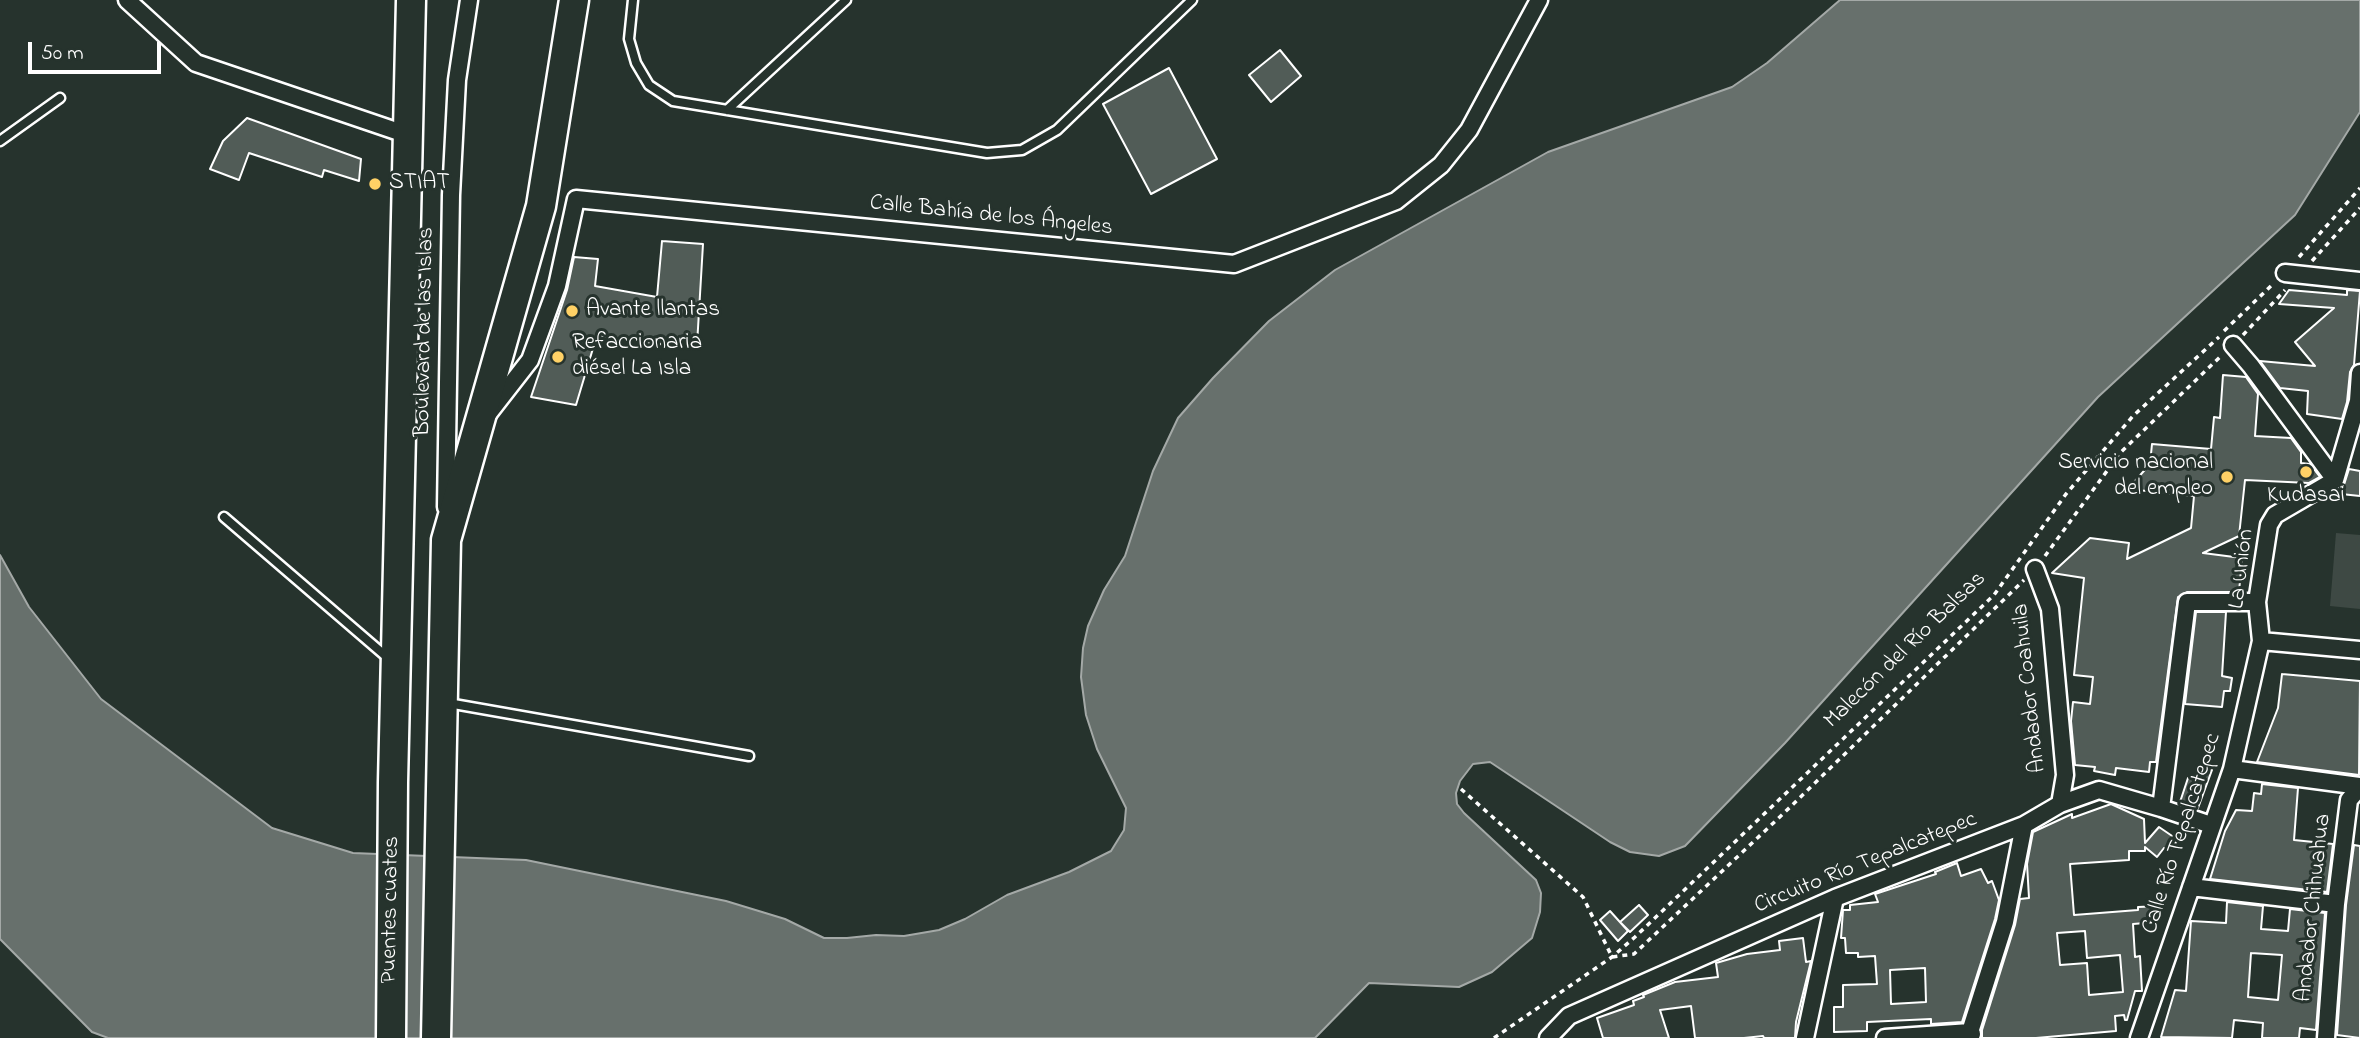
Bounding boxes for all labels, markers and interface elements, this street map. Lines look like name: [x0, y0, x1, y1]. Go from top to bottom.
scale bar: [32, 28, 164, 72]
text: 50 m: [41, 39, 84, 69]
place label: STIAT: [389, 170, 450, 198]
marker: STIAT: [367, 176, 383, 192]
street label: Calle Bahía de los Ángeles: [868, 191, 1114, 243]
street label: Boulevard de las Islas: [410, 227, 442, 437]
place label: Avante llantas: [586, 297, 720, 325]
marker: Avante llantas: [564, 303, 580, 319]
place label: Refaccionaria diésel La Isla: [572, 330, 702, 384]
marker: Refaccionaria diésel La Isla: [550, 349, 566, 365]
place label: Servicio nacional del empleo: [2058, 450, 2213, 504]
marker: Kudasai: [2298, 464, 2314, 480]
marker: Servicio nacional del empleo: [2219, 469, 2235, 485]
place label: Kudasai: [2267, 483, 2345, 511]
street label: La Unión: [2224, 528, 2262, 610]
street label: Malecón del Río Balsas: [1819, 566, 1993, 736]
street label: Andador Coahuila: [2008, 602, 2054, 774]
street label: Calle Río Tepalcatepec: [2138, 730, 2228, 938]
street label: Circuito Río Tepalcatepec: [1751, 807, 1981, 921]
street label: Andador Chihuahua: [2291, 812, 2339, 1004]
street label: Puentes cuates: [377, 836, 407, 984]

